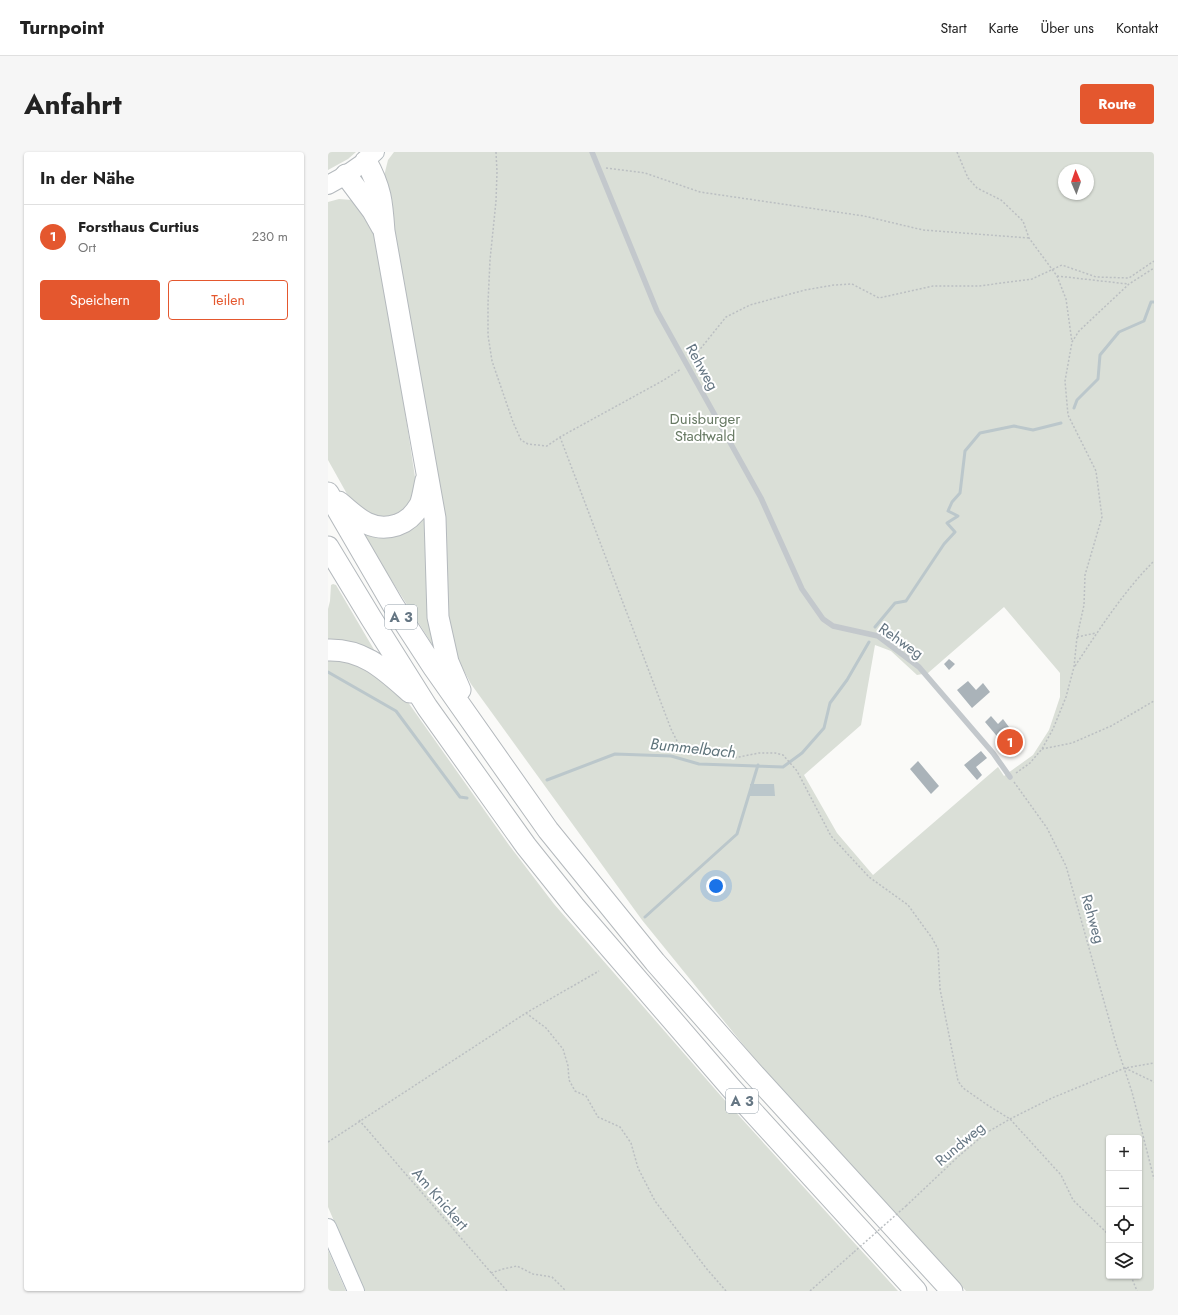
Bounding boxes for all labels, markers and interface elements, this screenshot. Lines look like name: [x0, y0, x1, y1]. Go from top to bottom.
text: Turnpoint: [20, 14, 104, 41]
text: Start: [941, 18, 967, 38]
text: Karte: [989, 18, 1019, 38]
text: Über uns: [1041, 18, 1094, 38]
text: Kontakt: [1116, 18, 1158, 38]
text: Anfahrt: [24, 84, 122, 125]
button: Route: [1080, 84, 1154, 124]
north arrow: [1058, 164, 1094, 200]
text: In der Nähe: [40, 166, 135, 190]
text: Forsthaus Curtius: [78, 216, 199, 238]
text: 1: [50, 227, 56, 246]
text: 230 m: [252, 227, 288, 246]
text: Ort: [78, 238, 96, 257]
button: Speichern: [40, 280, 160, 320]
button: Teilen: [168, 280, 288, 320]
street label: Rehweg: [680, 340, 724, 394]
park label: Duisburger Stadtwald: [670, 408, 741, 447]
road number: A 3: [385, 605, 417, 629]
street label: Rehweg: [874, 618, 928, 664]
pin: 1: [997, 727, 1023, 757]
water label: Bummelbach: [649, 732, 737, 764]
your location: [706, 876, 726, 896]
street label: Rehweg: [1076, 892, 1110, 946]
road number: A 3: [726, 1089, 758, 1113]
street label: Rundweg: [930, 1117, 990, 1171]
map controls: [1106, 1135, 1142, 1279]
button: +: [1106, 1135, 1142, 1171]
street label: Am Knickert: [407, 1163, 474, 1235]
button: −: [1106, 1171, 1142, 1207]
button: locate: [1106, 1207, 1142, 1243]
button: layers: [1106, 1243, 1142, 1279]

